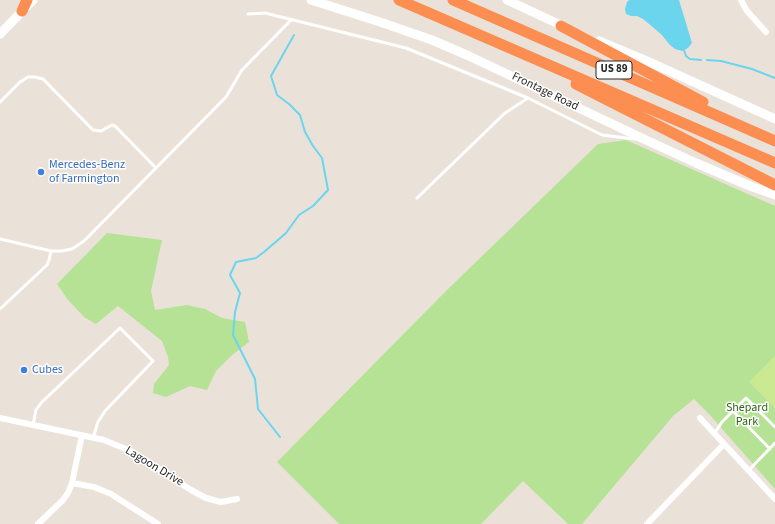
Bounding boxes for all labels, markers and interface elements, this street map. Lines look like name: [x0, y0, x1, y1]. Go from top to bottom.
road number: US 89: [596, 61, 632, 79]
street label: Frontage Road: [509, 70, 581, 114]
place label: Mercedes-Benz of Farmington: [49, 158, 125, 186]
marker: Mercedes-Benz of Farmington: [36, 167, 46, 177]
place label: Cubes: [32, 363, 63, 377]
marker: Cubes: [19, 365, 29, 375]
park label: Shepard Park: [726, 401, 768, 429]
street label: Lagoon Drive: [122, 444, 186, 490]

